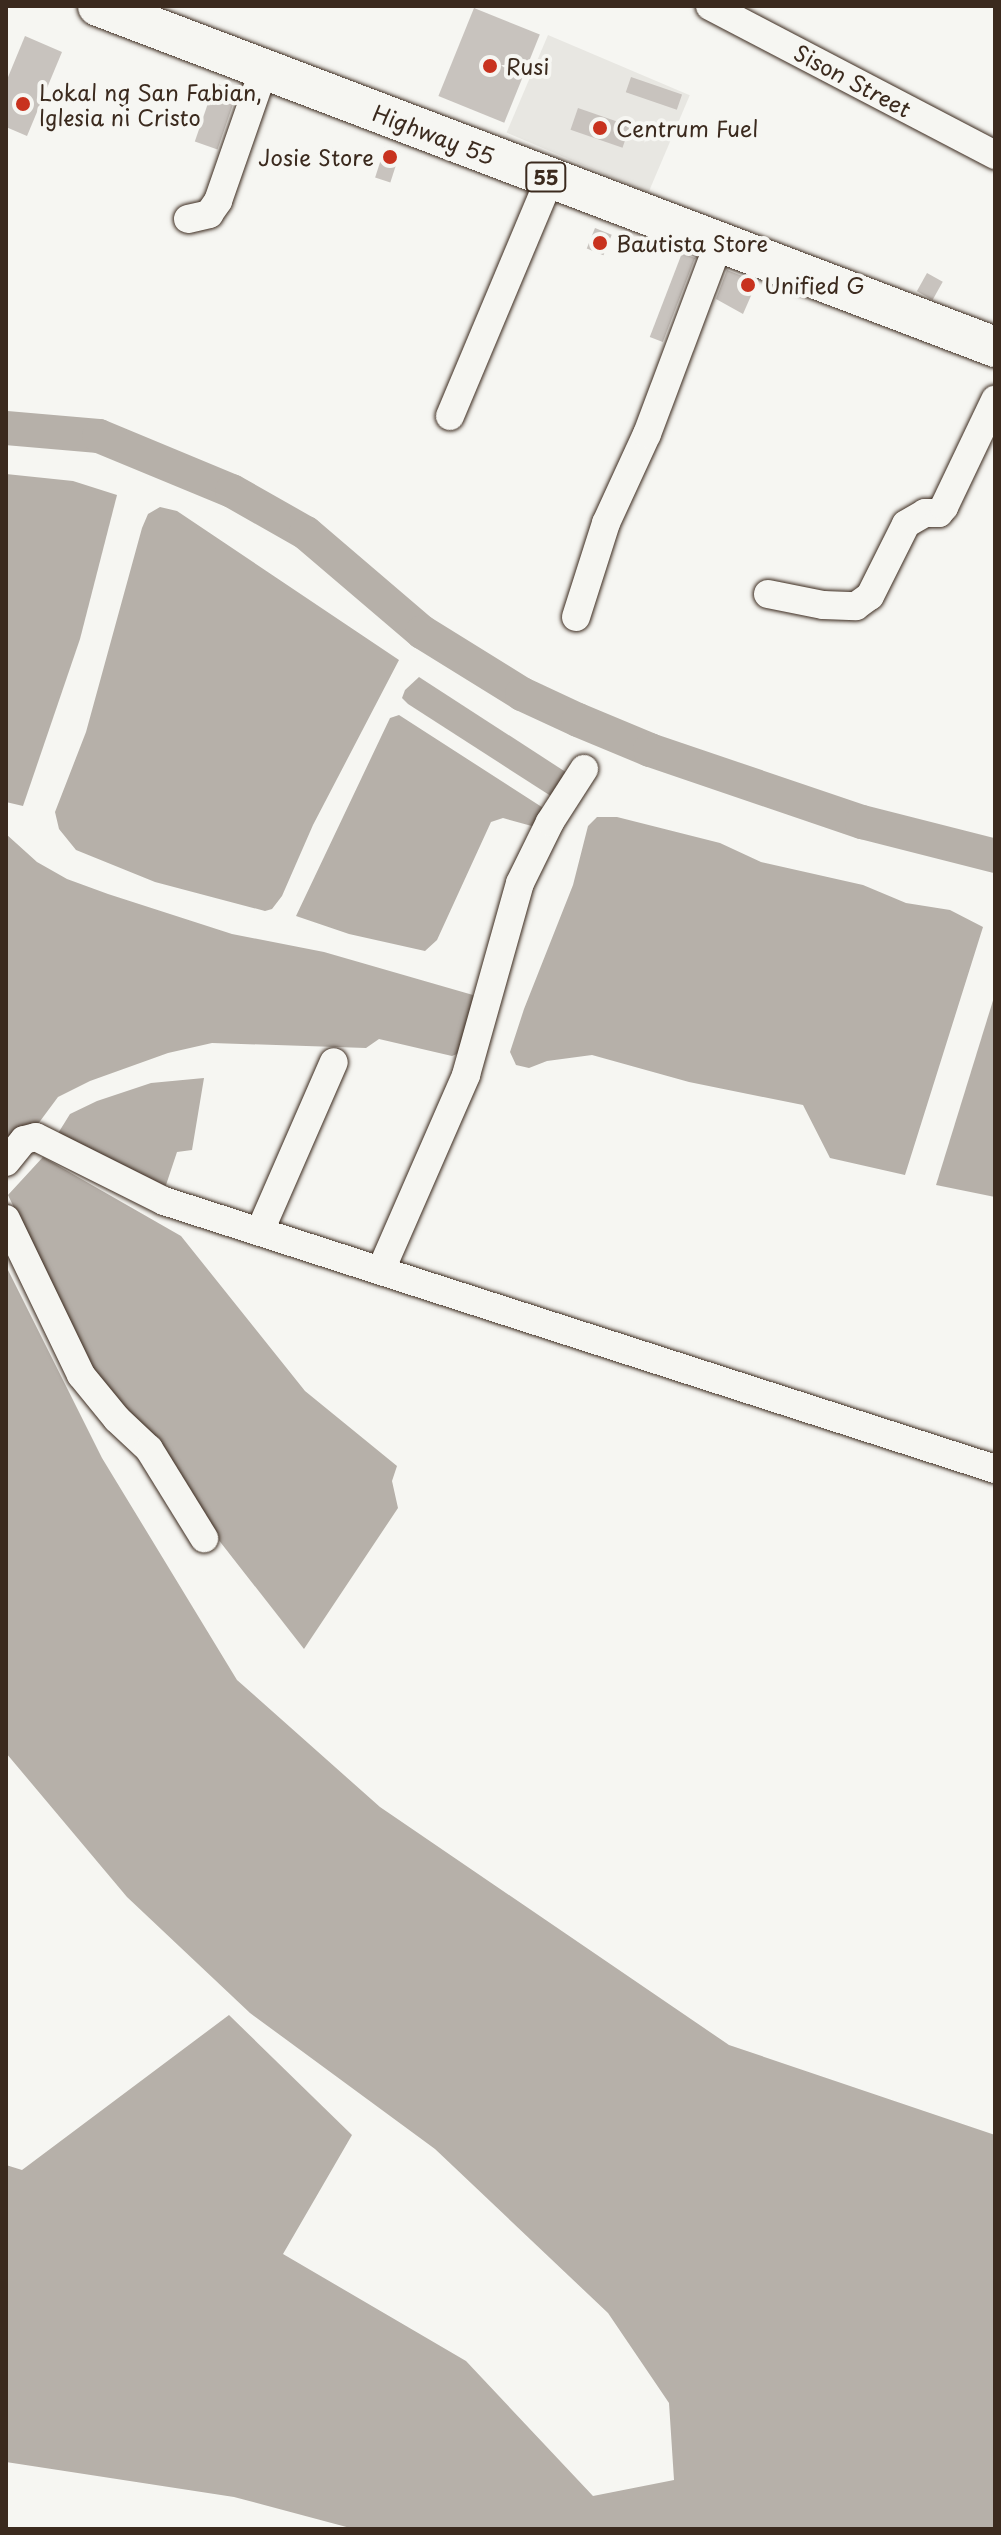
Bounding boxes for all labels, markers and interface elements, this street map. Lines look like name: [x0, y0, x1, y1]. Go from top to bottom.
street label: Sison Street: [790, 38, 916, 122]
place label: Rusi: [506, 53, 549, 79]
marker: Rusi: [481, 57, 499, 75]
place label: Lokal ng San Fabian, Iglesia ni Cristo: [39, 78, 261, 130]
marker: Lokal ng San Fabian, Iglesia ni Cristo: [14, 95, 32, 113]
street label: Highway 55: [370, 99, 498, 169]
place label: Centrum Fuel: [616, 115, 759, 141]
marker: Centrum Fuel: [591, 119, 609, 137]
place label: Josie Store: [258, 144, 374, 170]
marker: Josie Store: [381, 148, 399, 166]
road number: 55: [524, 161, 568, 193]
place label: Bautista Store: [616, 230, 769, 256]
marker: Bautista Store: [591, 234, 609, 252]
place label: Unified G: [764, 272, 865, 298]
marker: Unified G: [739, 276, 757, 294]

